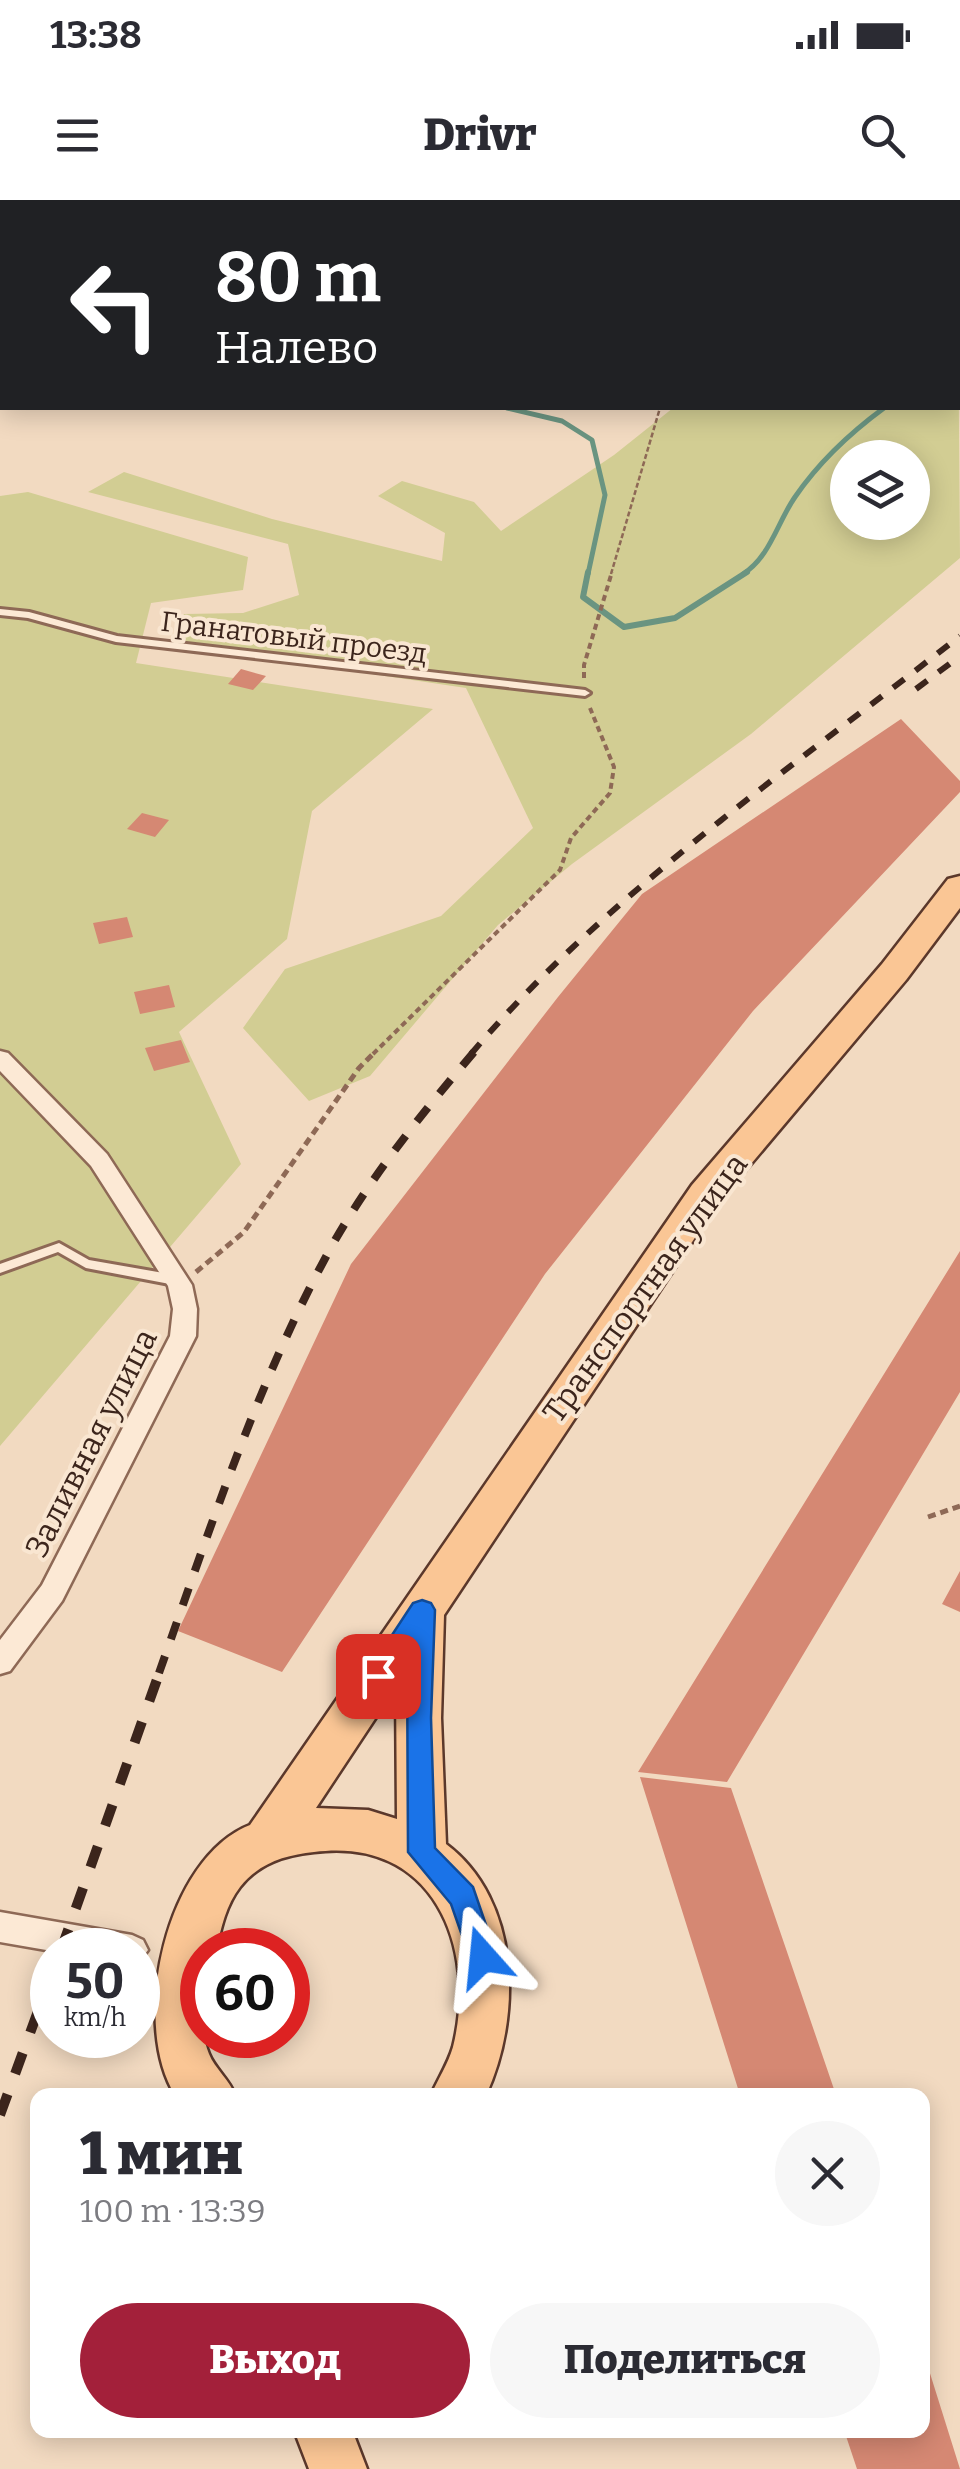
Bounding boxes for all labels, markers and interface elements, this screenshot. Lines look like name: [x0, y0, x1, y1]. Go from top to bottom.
text: 13:38: [50, 12, 142, 58]
icon: menu: [50, 108, 105, 163]
text: Drivr: [423, 108, 537, 162]
icon: search: [855, 108, 910, 163]
text: 80 m: [215, 236, 381, 320]
icon: left: [50, 240, 180, 370]
text: Налево: [215, 321, 378, 375]
map controls: [830, 440, 930, 540]
button: layers: [830, 440, 930, 540]
street label: Гранатовый проезд: [159, 605, 429, 670]
street label: Транспортная улица: [535, 1146, 755, 1430]
street label: Заливная улица: [17, 1323, 165, 1563]
pin: [336, 1634, 421, 1719]
icon: arrive: [351, 1649, 406, 1704]
position arrow: [431, 1905, 535, 2009]
speed limit sign: 60: [180, 1928, 310, 2058]
text: 50: [65, 1951, 125, 2011]
text: km/h: [64, 2003, 126, 2033]
text: 1 мин: [80, 2118, 243, 2190]
button: close: [775, 2121, 880, 2226]
text: 100 m · 13:39: [80, 2192, 265, 2230]
button: Выход: [80, 2303, 470, 2418]
button: Поделиться: [490, 2303, 880, 2418]

